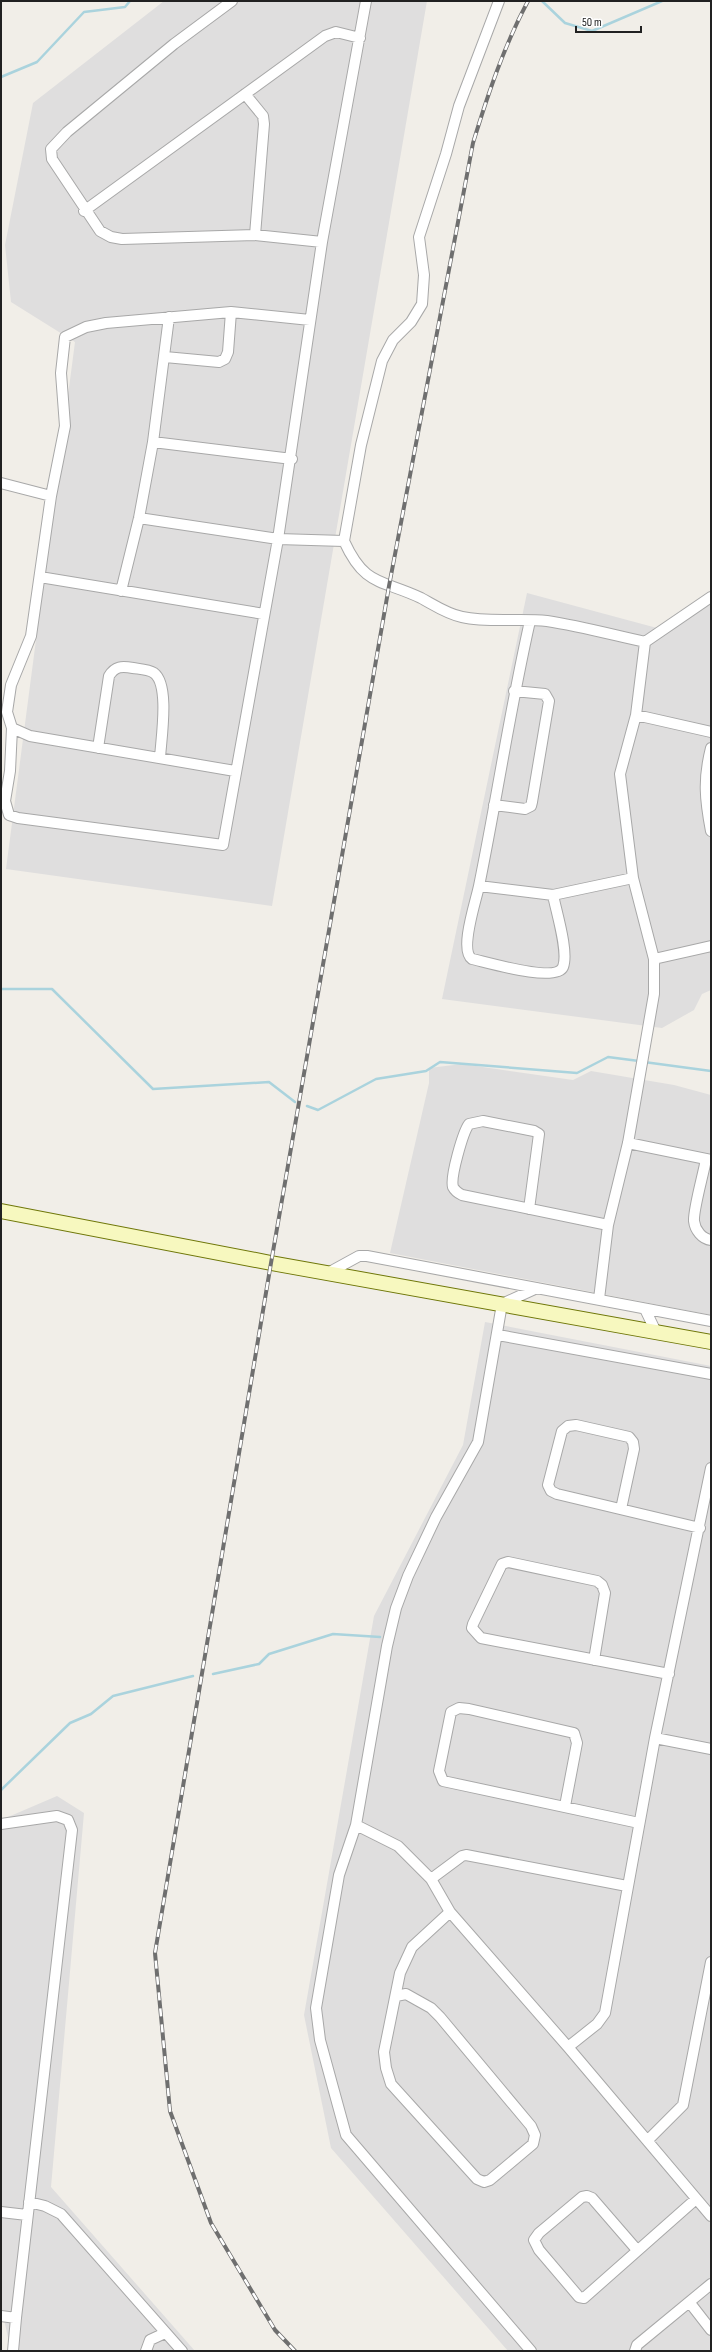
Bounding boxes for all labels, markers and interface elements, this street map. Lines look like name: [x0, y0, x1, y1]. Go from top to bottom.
scale bar: [576, 8, 641, 34]
text: 50 m: [582, 15, 602, 30]

